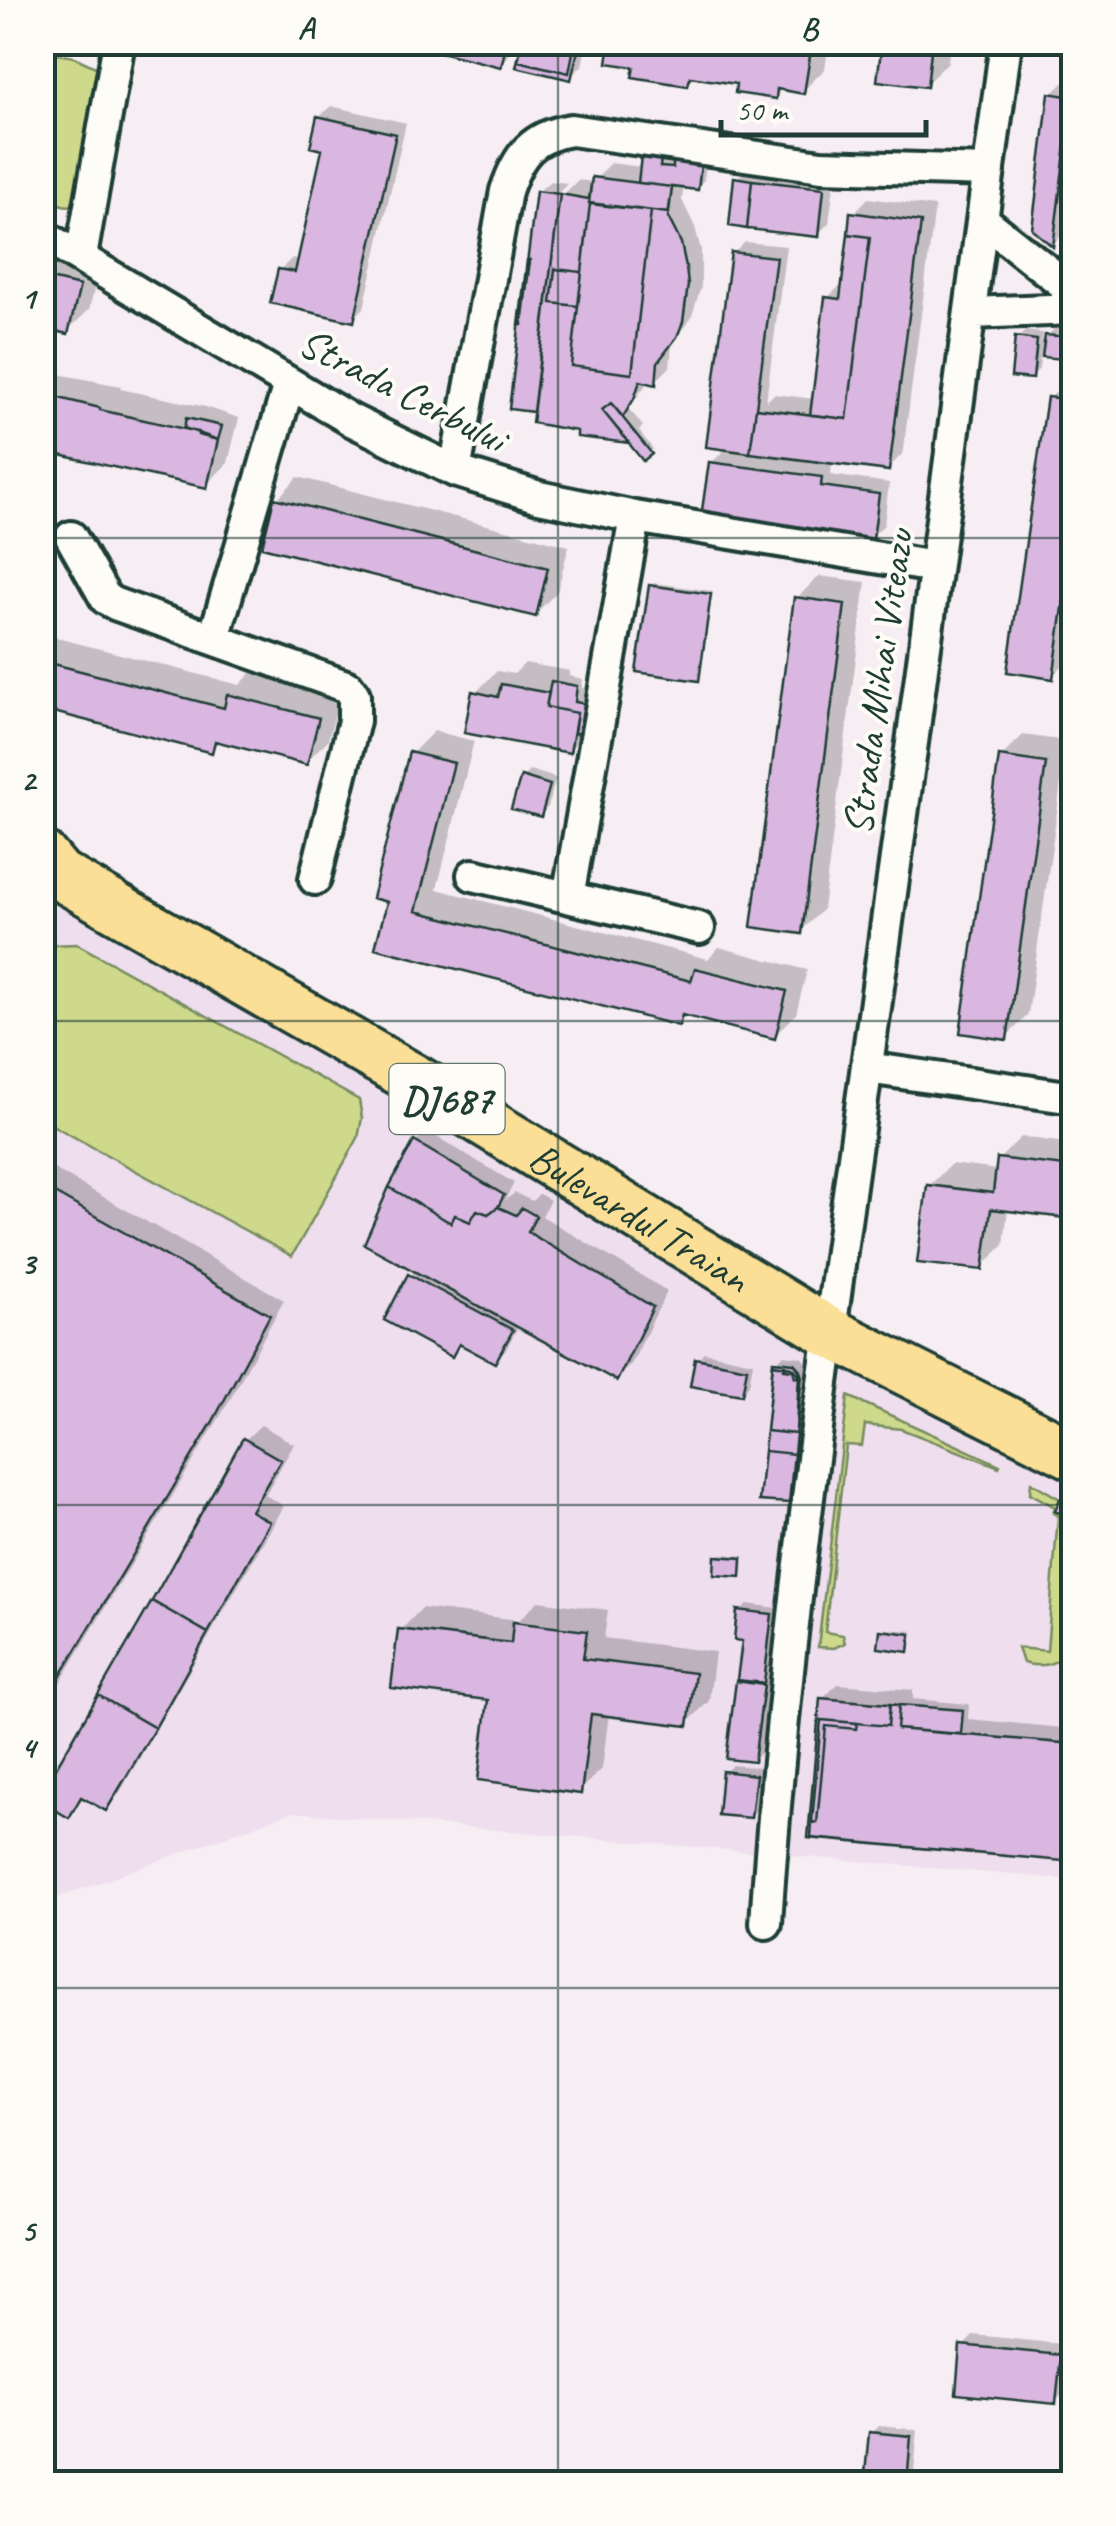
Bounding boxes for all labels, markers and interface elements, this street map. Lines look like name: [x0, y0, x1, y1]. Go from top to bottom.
text: A: [298, 8, 317, 49]
text: B: [801, 8, 820, 49]
scale bar: [721, 75, 926, 137]
text: 50 m: [736, 91, 789, 129]
text: 1: [21, 277, 39, 318]
street label: Strada Cerbului: [290, 316, 519, 467]
street label: Strada Mihai Viteazu: [831, 524, 926, 838]
text: 2: [21, 760, 38, 801]
road number: DJ687: [390, 1064, 504, 1134]
street label: Bulevardul Traian: [519, 1131, 760, 1306]
text: 3: [21, 1243, 38, 1284]
text: 4: [21, 1727, 39, 1768]
text: 5: [21, 2210, 38, 2251]

